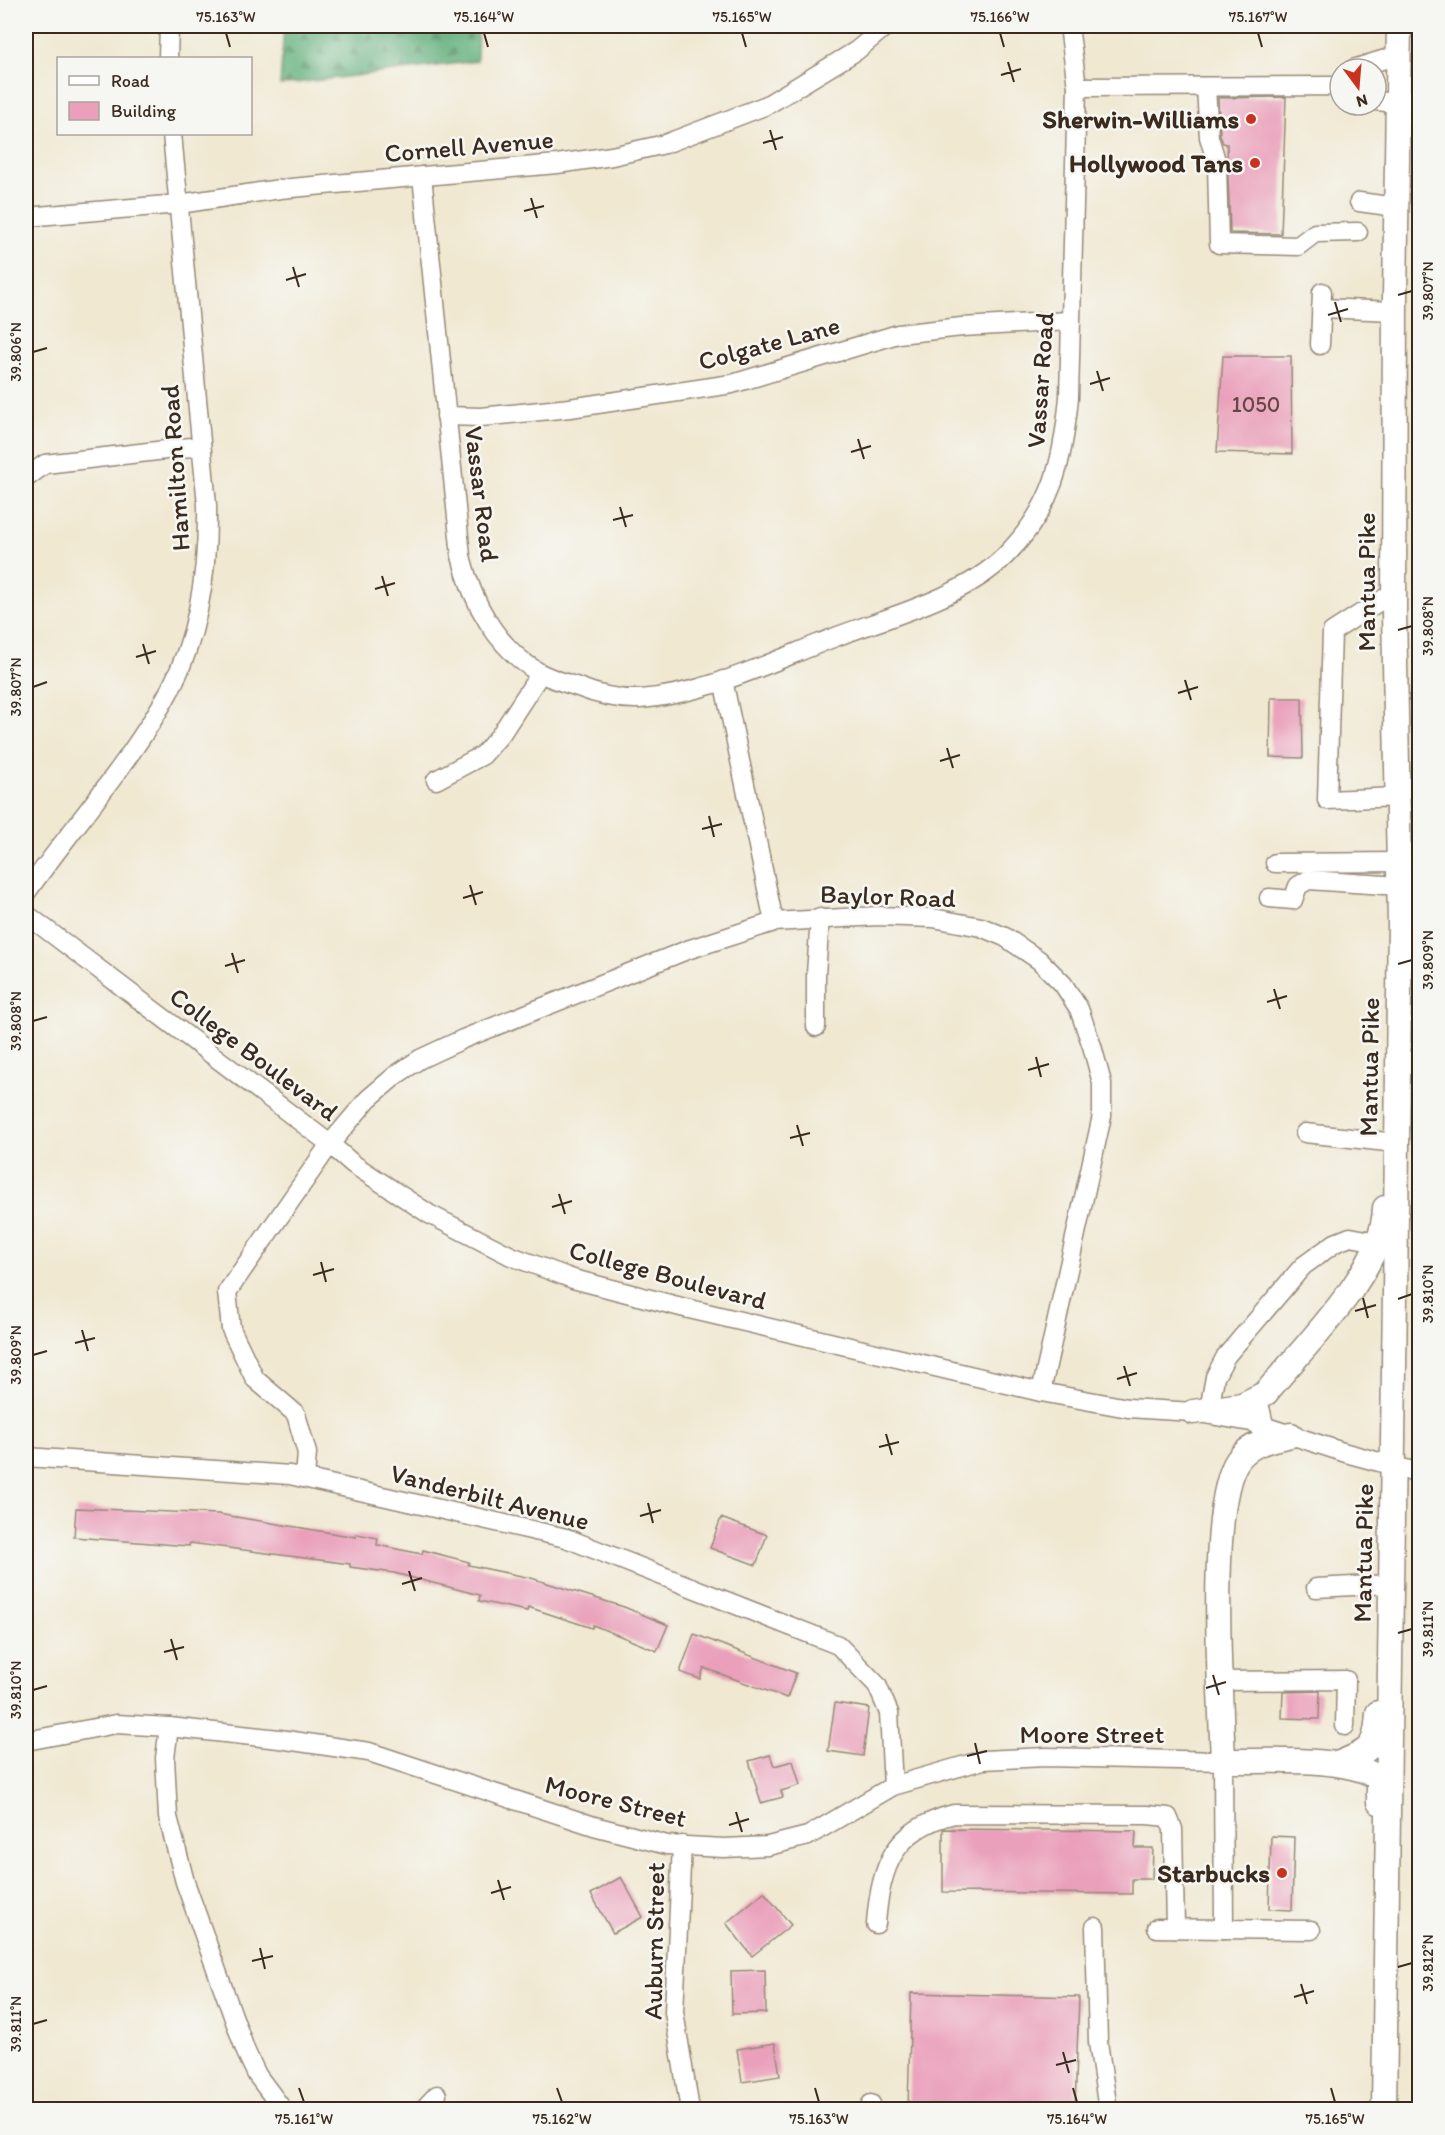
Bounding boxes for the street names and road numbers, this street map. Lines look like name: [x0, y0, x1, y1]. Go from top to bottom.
street label: Cornell Avenue: [383, 123, 555, 169]
street label: Colgate Lane: [695, 309, 843, 377]
street label: Vassar Road: [1019, 310, 1061, 449]
street label: Hamilton Road: [153, 384, 197, 552]
street label: Vassar Road: [458, 424, 506, 564]
street label: Mantua Pike: [1350, 512, 1382, 652]
street label: Baylor Road: [820, 878, 957, 914]
street label: College Boulevard: [163, 980, 345, 1128]
street label: Mantua Pike: [1352, 997, 1386, 1137]
street label: College Boulevard: [566, 1233, 771, 1317]
street label: Vanderbilt Avenue: [387, 1457, 593, 1537]
street label: Mantua Pike: [1346, 1483, 1380, 1623]
street label: Moore Street: [1020, 1718, 1165, 1750]
street label: Moore Street: [542, 1768, 690, 1834]
street label: Auburn Street: [637, 1862, 671, 2020]

